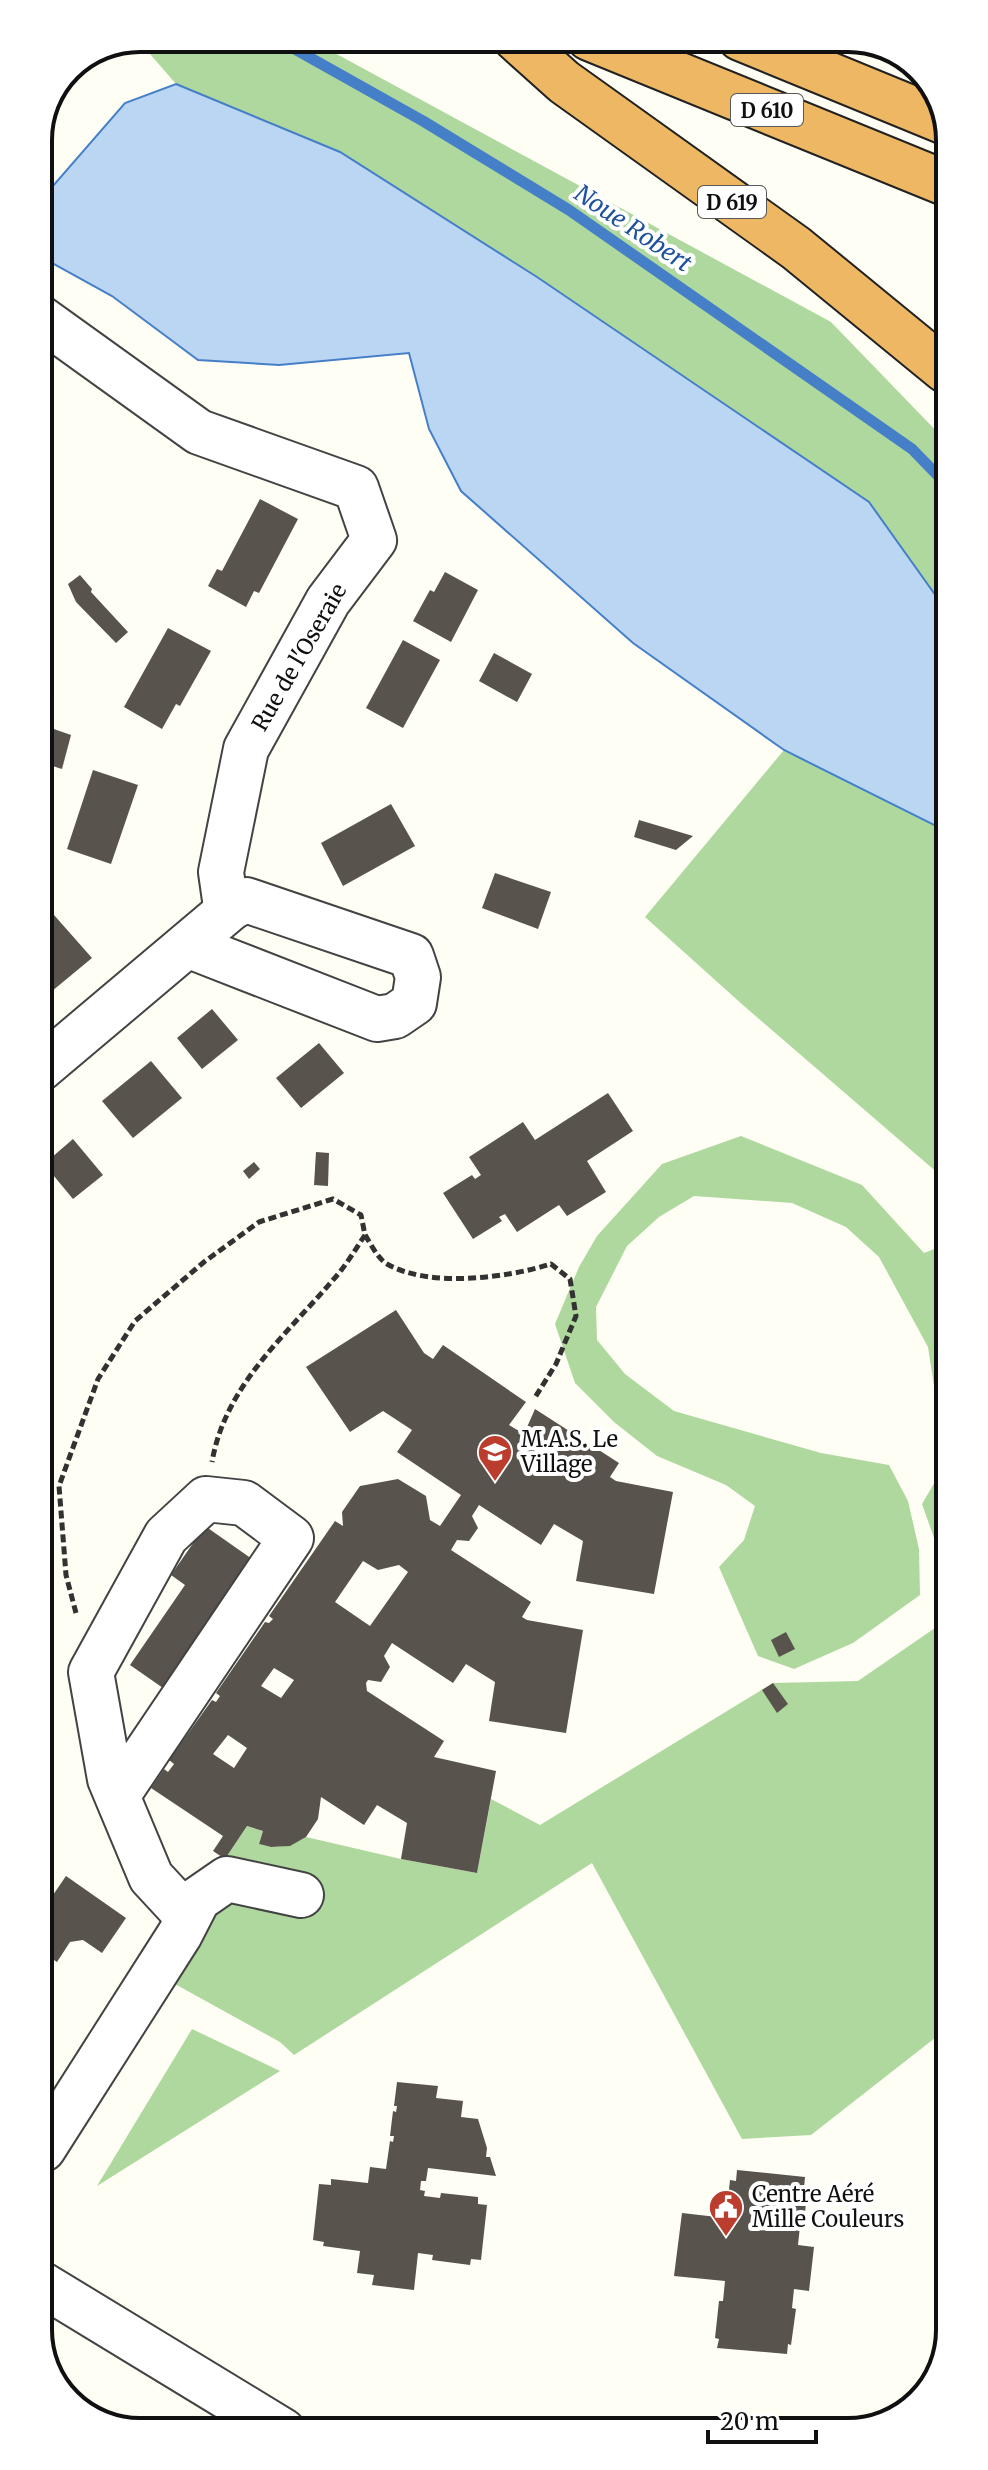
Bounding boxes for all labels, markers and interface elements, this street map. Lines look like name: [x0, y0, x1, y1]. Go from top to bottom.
road number: D 610: [731, 94, 803, 126]
water label: Noue Robert: [569, 178, 698, 279]
road number: D 619: [698, 186, 766, 218]
street label: Rue de l'Oseraie: [245, 578, 353, 736]
place label: M.A.S. Le Village: [520, 1425, 618, 1478]
school or university icon: M.A.S. Le Village: [476, 1433, 514, 1483]
place label: Centre Aéré Mille Couleurs: [752, 2180, 904, 2233]
public building icon: Centre Aéré Mille Couleurs: [707, 2188, 745, 2238]
scale bar: [708, 2394, 816, 2444]
text: 20 m: [720, 2406, 779, 2437]

